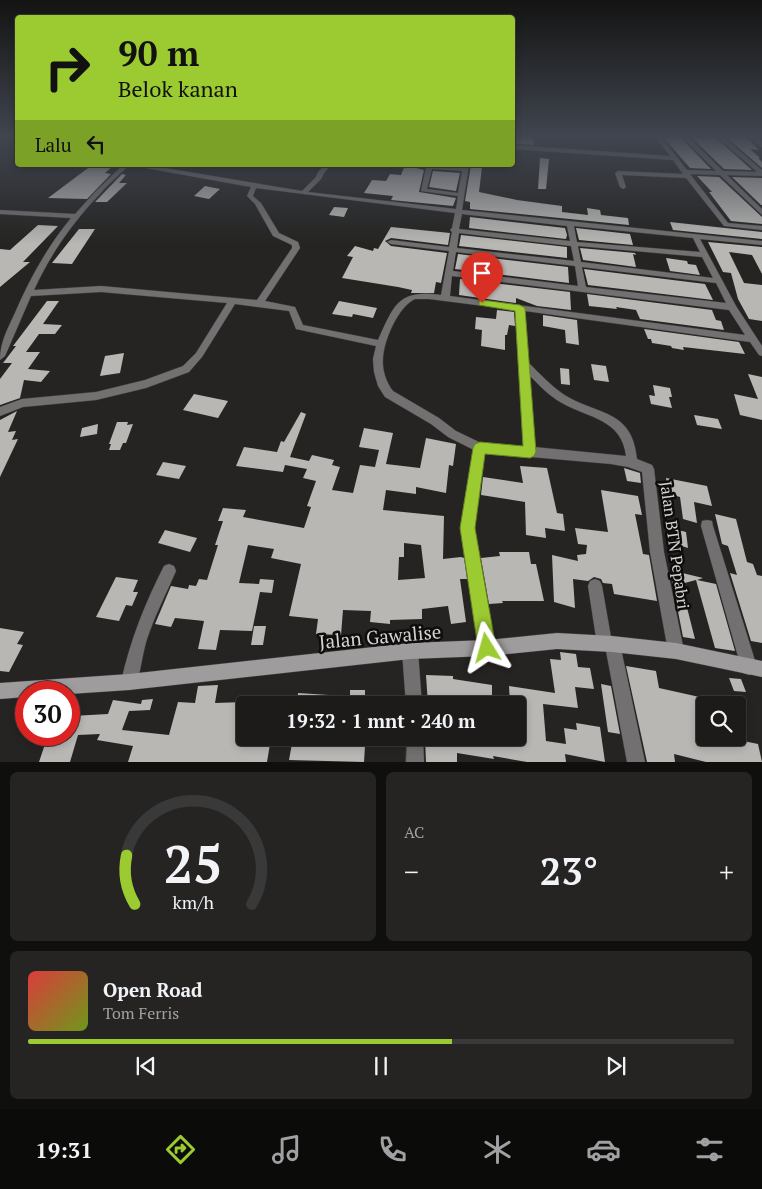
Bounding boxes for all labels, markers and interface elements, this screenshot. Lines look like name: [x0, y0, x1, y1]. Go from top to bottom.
text: 90 m: [118, 30, 199, 76]
icon: right: [35, 35, 100, 100]
text: Belok kanan: [118, 74, 238, 103]
icon: left: [82, 130, 110, 158]
text: Lalu: [35, 132, 72, 157]
pin: [461, 252, 503, 303]
icon: arrive: [468, 259, 496, 287]
street label: Jalan BTN Pepabri: [655, 480, 695, 611]
street label: Jalan Gawalise: [318, 618, 442, 654]
position arrow: [460, 621, 512, 673]
speed limit sign: 30: [15, 681, 80, 746]
map controls: [696, 696, 746, 746]
button: search: [696, 696, 746, 746]
text: 19:32 · 1 mnt · 240 m: [286, 708, 476, 733]
text: AC: [404, 821, 424, 843]
text: 25: [164, 829, 222, 898]
text: 23°: [540, 846, 598, 896]
text: −: [404, 853, 419, 890]
text: +: [719, 853, 734, 890]
text: km/h: [172, 890, 214, 914]
text: Open Road: [103, 977, 203, 1002]
text: Tom Ferris: [103, 1002, 179, 1024]
icon: previous: [132, 1052, 160, 1080]
icon: pause: [367, 1052, 395, 1080]
icon: next: [602, 1052, 630, 1080]
icon: directions: [163, 1132, 198, 1167]
icon: music: [269, 1132, 304, 1167]
icon: phone: [375, 1132, 410, 1167]
icon: climate: [480, 1132, 515, 1167]
icon: car: [586, 1132, 621, 1167]
icon: filters: [692, 1132, 727, 1167]
text: 19:31: [35, 1135, 93, 1164]

